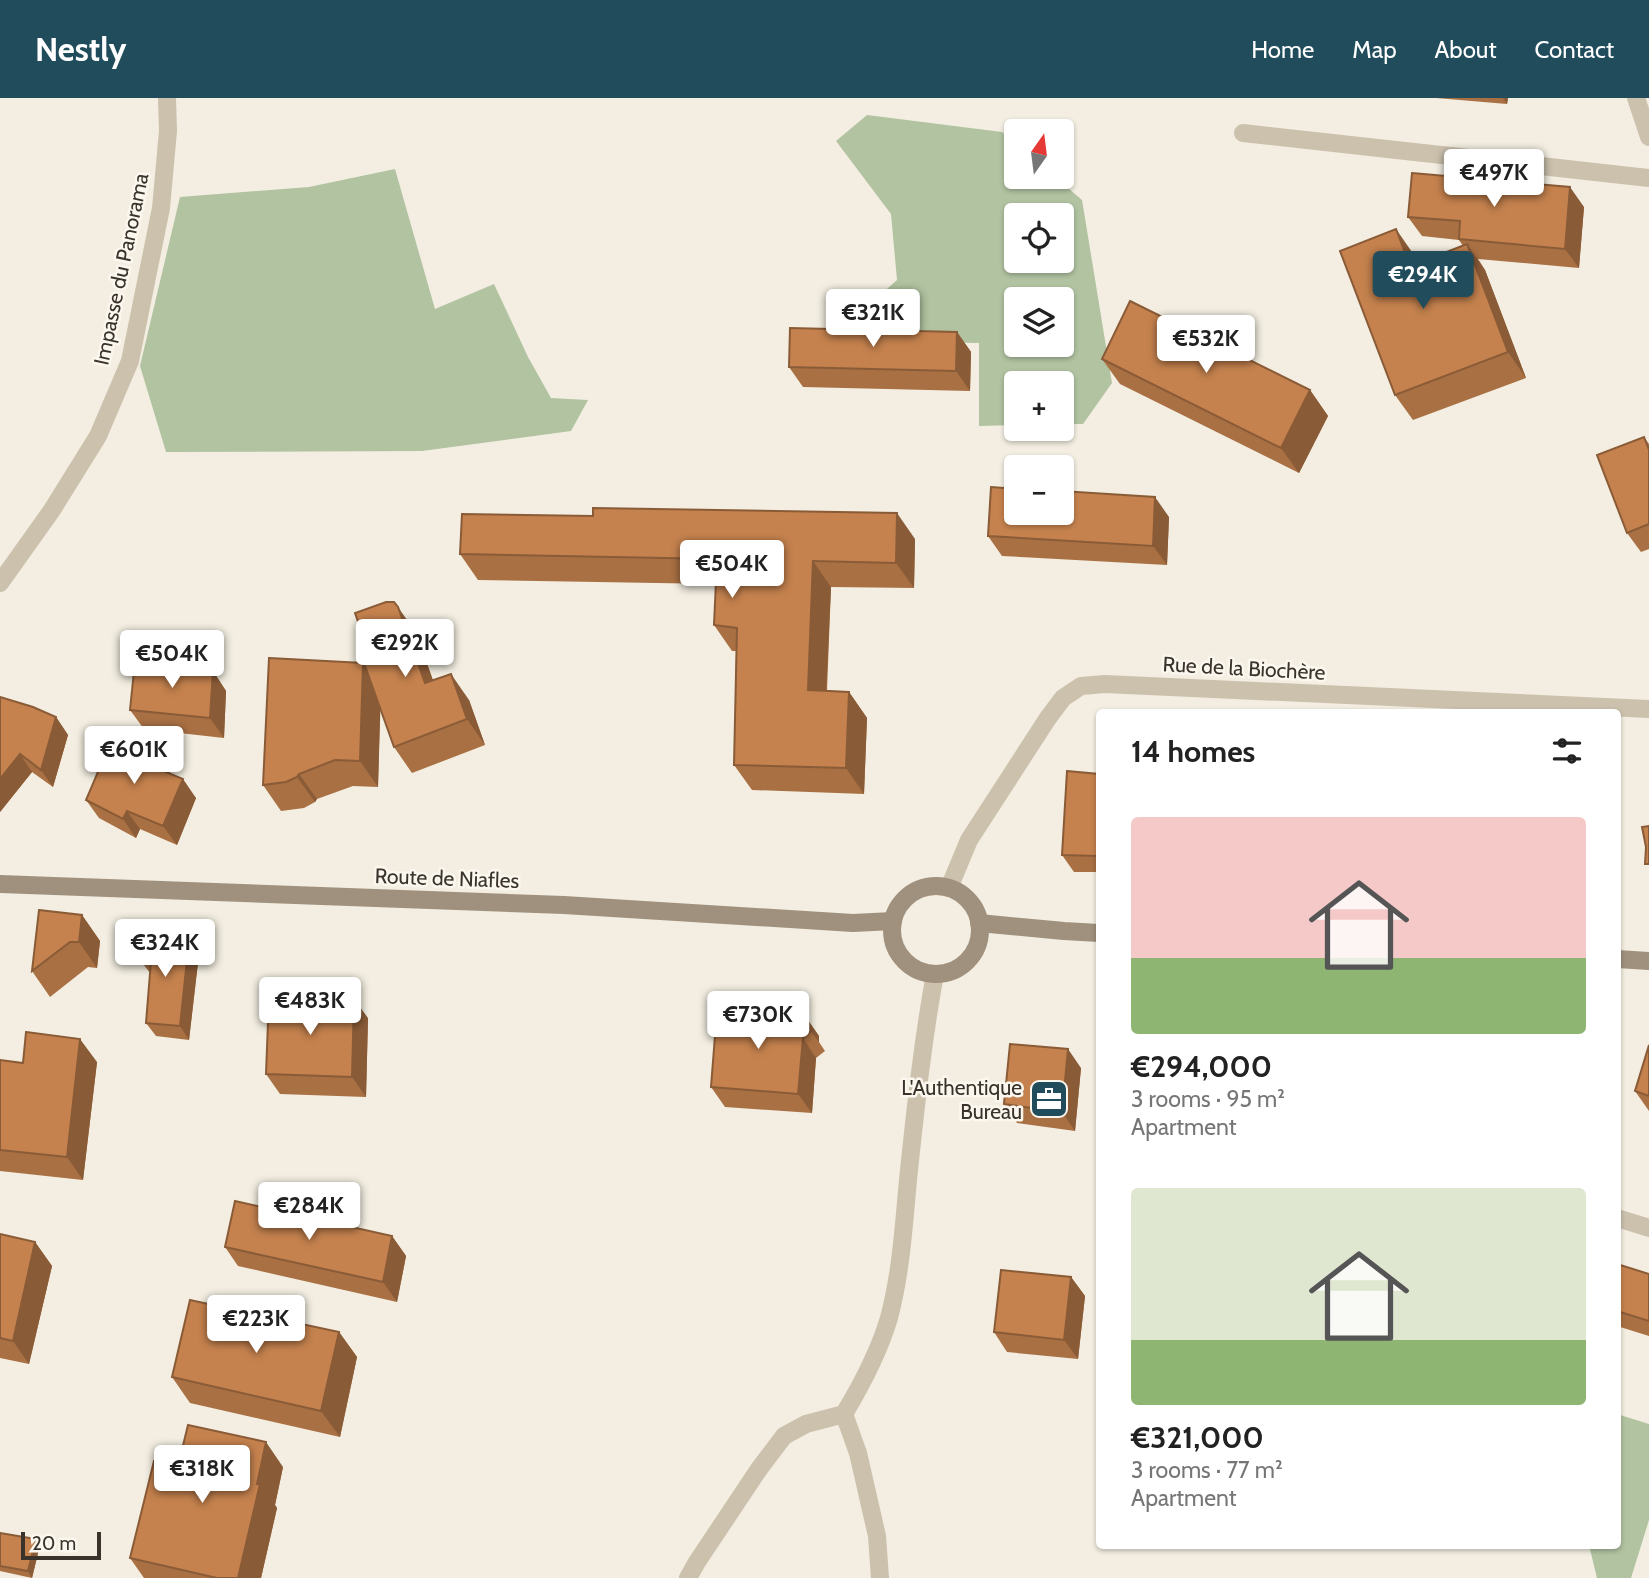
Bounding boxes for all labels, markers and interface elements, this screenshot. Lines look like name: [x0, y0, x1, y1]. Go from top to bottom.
text: Nestly: [35, 29, 126, 69]
text: Home: [1251, 35, 1314, 64]
text: Map: [1352, 35, 1397, 64]
text: About: [1435, 35, 1497, 64]
text: Contact: [1535, 35, 1614, 64]
north arrow: [1004, 119, 1074, 189]
map controls: [1004, 119, 1074, 525]
pin: €497K: [1445, 150, 1543, 209]
text: €497K: [1460, 158, 1528, 186]
street label: Impasse du Panorama: [88, 171, 154, 367]
button: locate: [1004, 203, 1074, 273]
pin: €294K: [1374, 252, 1472, 311]
text: €294K: [1389, 260, 1457, 288]
button: layers: [1004, 287, 1074, 357]
pin: €321K: [824, 289, 922, 349]
text: €321K: [842, 298, 904, 326]
pin: €532K: [1157, 316, 1255, 375]
text: €532K: [1173, 324, 1239, 352]
button: +: [1004, 371, 1074, 441]
button: −: [1004, 455, 1074, 525]
pin: €504K: [683, 540, 781, 600]
text: €504K: [696, 549, 768, 577]
pin: €292K: [356, 620, 454, 679]
text: €292K: [372, 628, 438, 656]
pin: €504K: [123, 630, 221, 690]
text: €504K: [136, 639, 208, 667]
street label: Rue de la Biochère: [1162, 651, 1326, 685]
pin: €601K: [85, 726, 183, 786]
icon: filters: [1548, 732, 1586, 770]
text: 14 homes: [1131, 733, 1255, 770]
text: €601K: [101, 735, 167, 763]
icon: home: [1296, 862, 1422, 988]
street label: Route de Niafles: [374, 863, 520, 893]
pin: €324K: [116, 920, 214, 979]
text: €324K: [131, 928, 199, 956]
pin: €483K: [261, 978, 359, 1037]
text: €483K: [275, 986, 345, 1014]
pin: €730K: [709, 992, 807, 1051]
text: €730K: [723, 1000, 793, 1028]
text: €294,000: [1131, 1048, 1272, 1085]
place label: L'Authentique Bureau: [901, 1075, 1022, 1124]
office icon: L'Authentique Bureau: [1028, 1078, 1070, 1120]
text: 3 rooms · 95 m²: [1131, 1085, 1285, 1113]
text: Apartment: [1131, 1113, 1236, 1141]
pin: €284K: [260, 1182, 358, 1242]
text: €284K: [274, 1191, 344, 1219]
icon: home: [1296, 1233, 1422, 1359]
pin: €223K: [207, 1296, 305, 1355]
text: €223K: [223, 1304, 289, 1332]
text: €321,000: [1131, 1419, 1264, 1456]
pin: €318K: [153, 1446, 251, 1505]
text: €318K: [170, 1454, 234, 1482]
text: 3 rooms · 77 m²: [1131, 1456, 1283, 1484]
text: Apartment: [1131, 1484, 1236, 1512]
scale bar: [21, 1529, 102, 1561]
text: 20 m: [32, 1532, 76, 1555]

